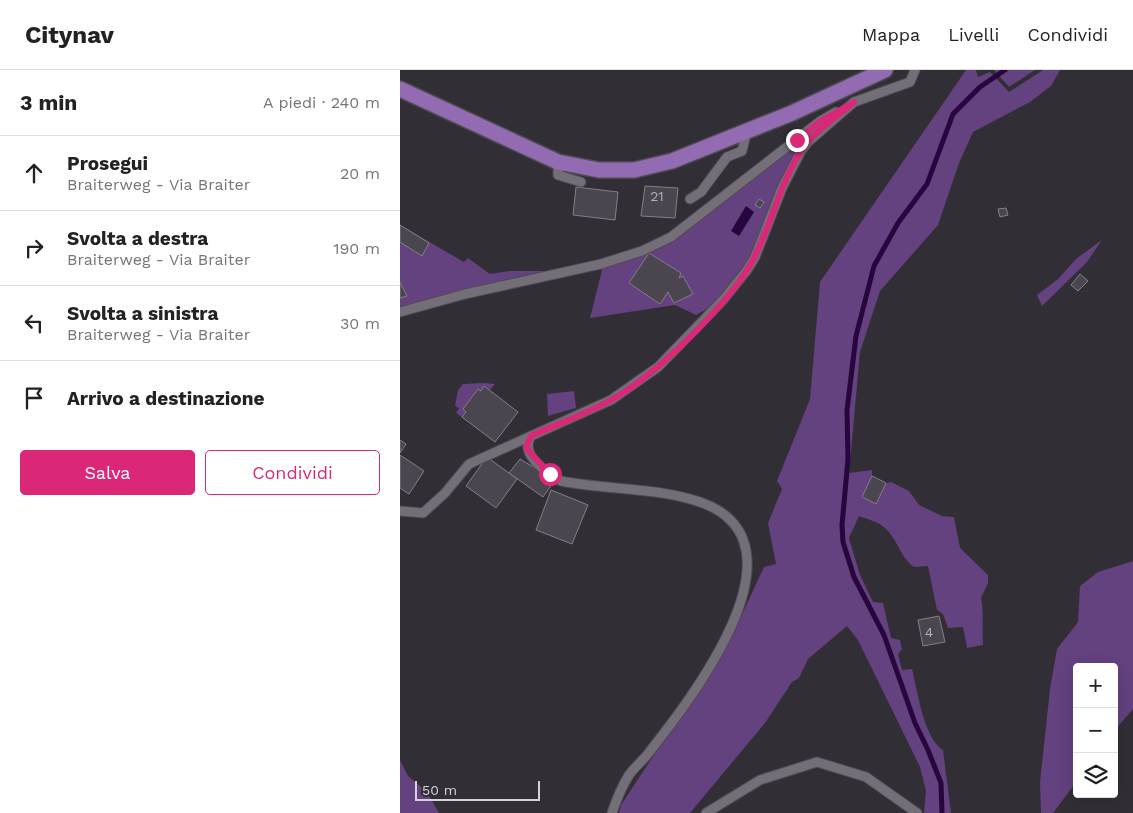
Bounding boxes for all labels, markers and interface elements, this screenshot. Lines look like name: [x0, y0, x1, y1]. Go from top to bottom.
text: Citynav: [25, 21, 114, 49]
text: Mappa: [862, 24, 920, 45]
text: Livelli: [948, 24, 999, 45]
text: Condividi: [1027, 24, 1108, 45]
text: 3 min: [20, 90, 77, 115]
text: A piedi · 240 m: [263, 93, 380, 112]
route end: [786, 129, 809, 152]
text: Prosegui: [67, 152, 148, 175]
icon: ahead: [20, 159, 48, 187]
text: 20 m: [340, 164, 380, 183]
text: Braiterweg - Via Braiter: [67, 175, 250, 194]
house number: 21: [650, 188, 664, 204]
text: Svolta a destra: [67, 227, 208, 250]
icon: right: [20, 234, 48, 262]
text: 190 m: [333, 239, 380, 258]
text: Braiterweg - Via Braiter: [67, 250, 250, 269]
text: Svolta a sinistra: [67, 302, 218, 325]
icon: left: [20, 309, 48, 337]
text: 30 m: [340, 314, 380, 333]
text: Braiterweg - Via Braiter: [67, 325, 250, 344]
icon: arrive: [20, 384, 48, 412]
text: Arrivo a destinazione: [67, 387, 264, 410]
button: Salva: [20, 450, 195, 495]
button: Condividi: [205, 450, 380, 495]
route start: [539, 463, 562, 486]
house number: 4: [925, 624, 933, 640]
map controls: [1073, 663, 1118, 798]
button: +: [1073, 663, 1118, 708]
button: −: [1073, 708, 1118, 753]
button: layers: [1073, 753, 1118, 798]
scale bar: [415, 778, 540, 801]
text: 50 m: [422, 782, 457, 798]

